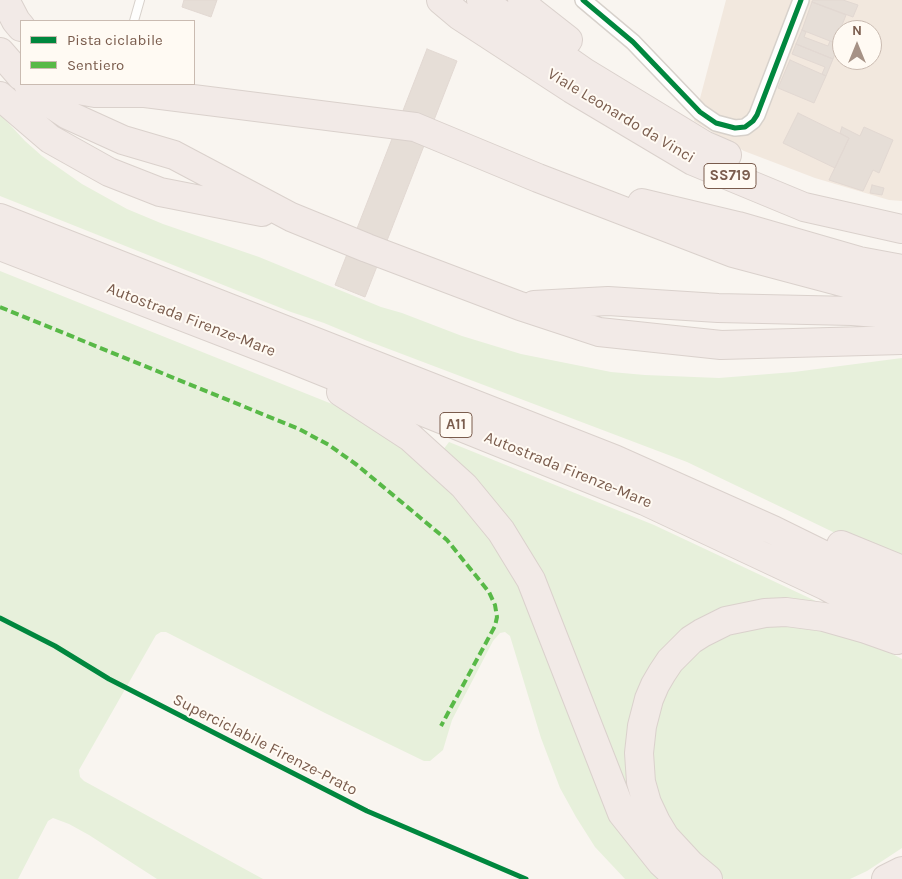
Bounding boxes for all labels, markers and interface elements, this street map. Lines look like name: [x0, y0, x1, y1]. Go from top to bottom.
legend: [20, 20, 195, 85]
north arrow: [832, 20, 882, 70]
text: N: [852, 22, 862, 39]
text: Pista ciclabile: [67, 31, 163, 49]
text: Sentiero: [67, 56, 124, 74]
street label: Viale Leonardo da Vinci: [544, 64, 698, 168]
road number: SS719: [704, 164, 756, 188]
street label: Autostrada Firenze-Mare: [104, 279, 278, 361]
road number: A11: [440, 412, 472, 438]
street label: Autostrada Firenze-Mare: [481, 428, 655, 512]
street label: Superciclabile Firenze-Prato: [170, 690, 360, 800]

